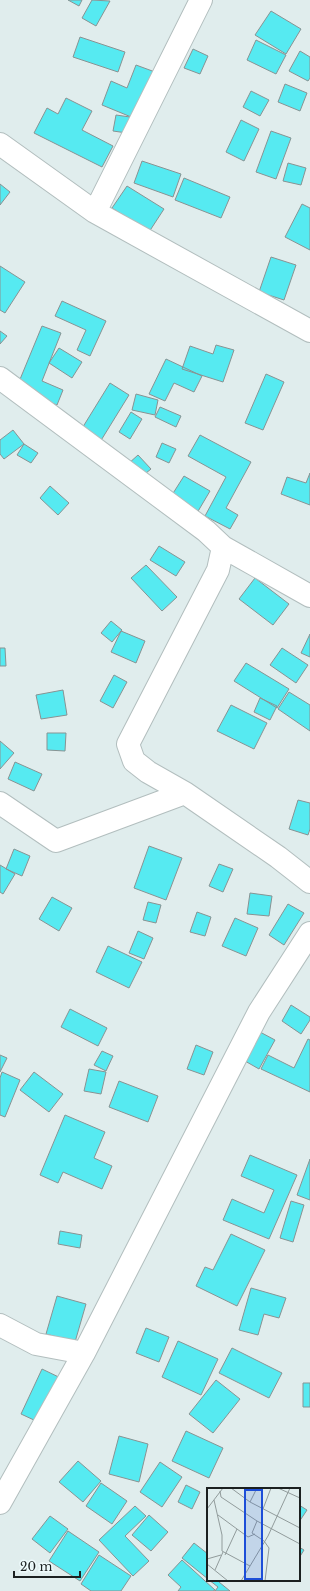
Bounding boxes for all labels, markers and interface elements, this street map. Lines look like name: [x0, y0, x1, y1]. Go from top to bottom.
inset map: [207, 1488, 300, 1581]
scale bar: [14, 1553, 80, 1579]
text: 20 m: [20, 1559, 52, 1574]

